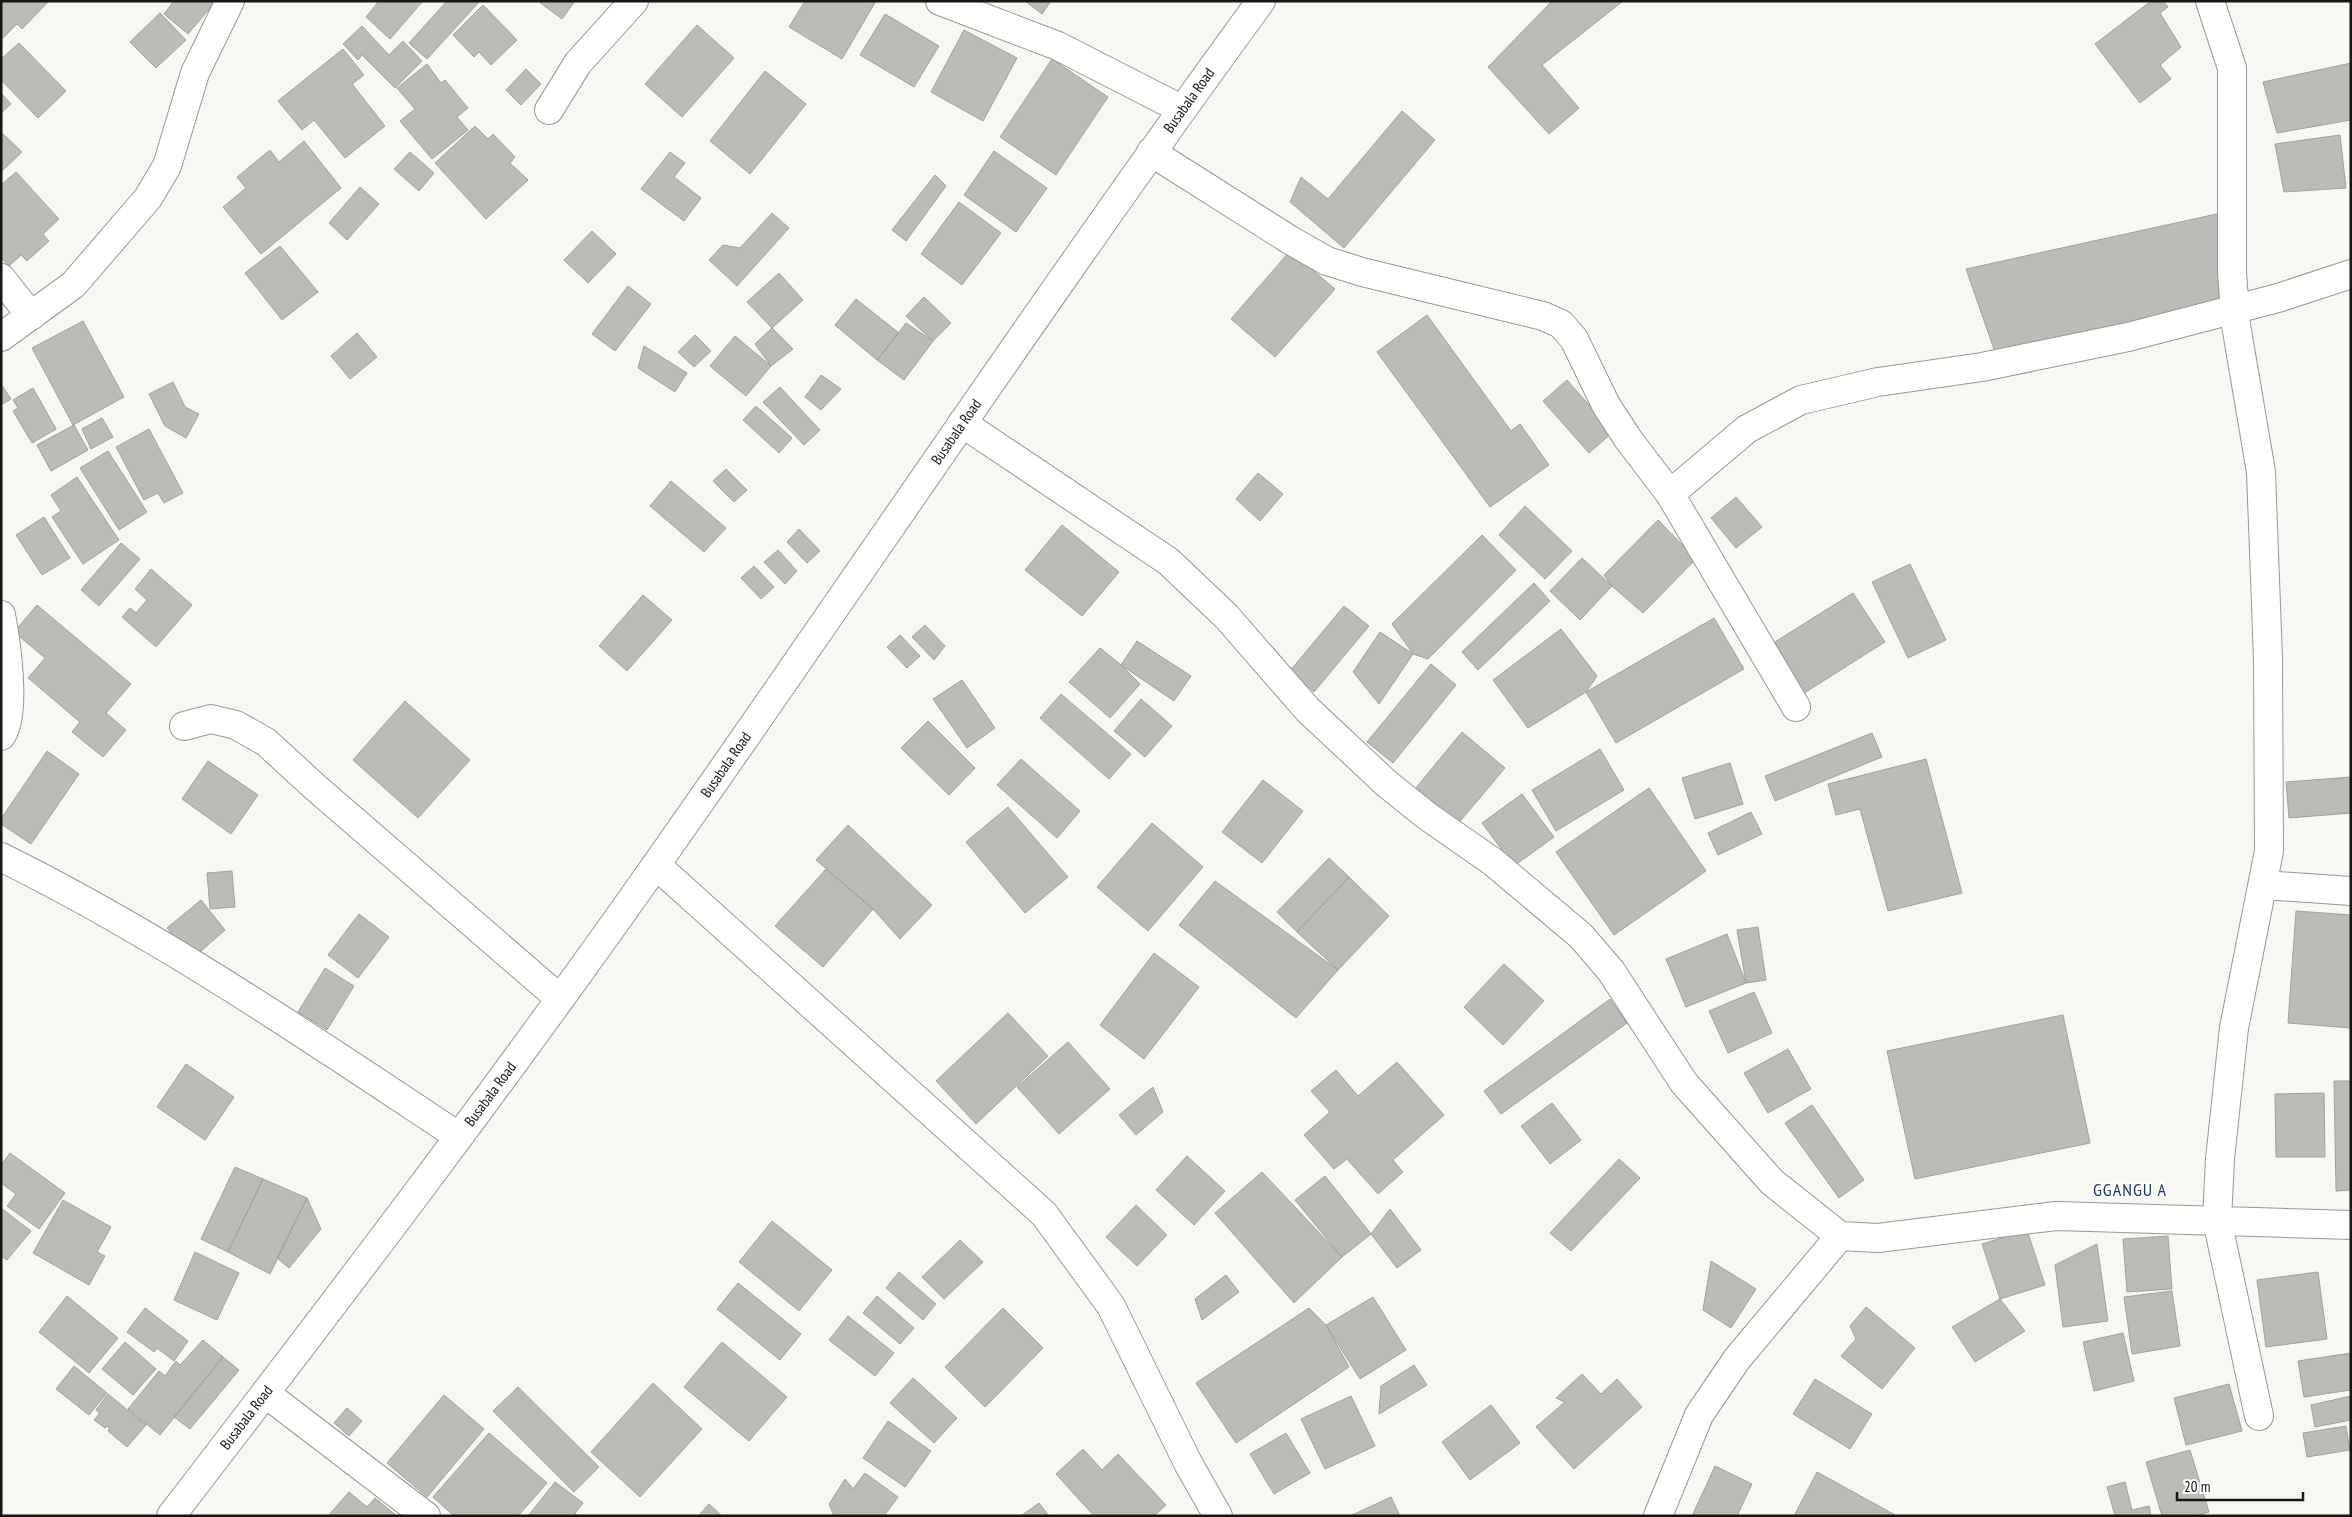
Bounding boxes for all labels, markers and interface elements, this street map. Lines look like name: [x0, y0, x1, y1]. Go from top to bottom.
street label: Busabala Road: [1159, 64, 1218, 136]
street label: Busabala Road: [927, 395, 985, 468]
street label: Busabala Road: [696, 728, 755, 801]
street label: Busabala Road: [460, 1058, 520, 1130]
district label: GGANGU A: [2093, 1178, 2167, 1201]
street label: Busabala Road: [216, 1382, 277, 1453]
scale bar: [2177, 1470, 2303, 1502]
text: 20 m: [2184, 1477, 2210, 1496]

